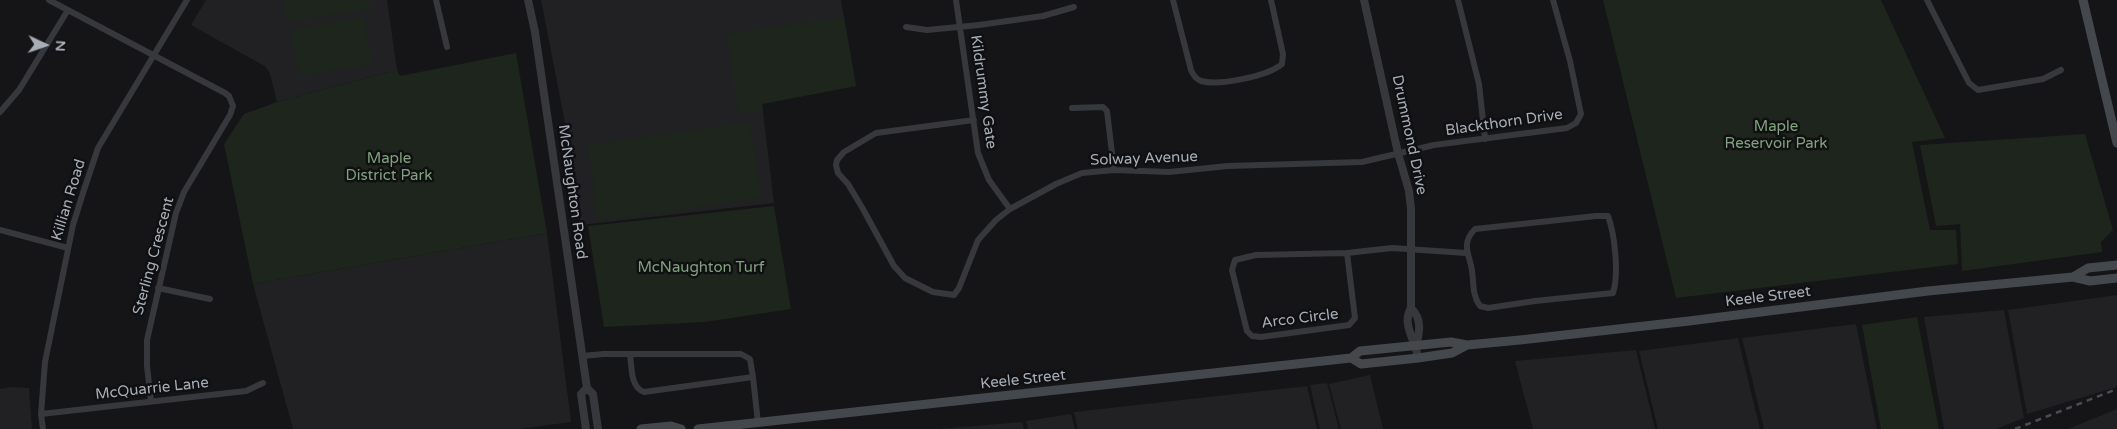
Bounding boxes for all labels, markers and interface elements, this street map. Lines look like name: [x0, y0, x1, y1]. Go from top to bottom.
north arrow: [20, 20, 70, 70]
street label: Kildrummy Gate: [966, 34, 1000, 150]
text: N: [52, 40, 69, 52]
street label: Drummond Drive: [1388, 73, 1430, 197]
street label: Blackthorn Drive: [1444, 106, 1564, 140]
park label: Maple Reservoir Park: [1725, 118, 1827, 153]
street label: McNaughton Road: [554, 124, 590, 260]
street label: Solway Avenue: [1090, 148, 1198, 170]
park label: Maple District Park: [346, 150, 432, 185]
street label: Killian Road: [48, 157, 90, 243]
street label: Sterling Crescent: [130, 195, 178, 317]
park label: McNaughton Turf: [638, 259, 764, 277]
street label: Keele Street: [1724, 283, 1812, 311]
street label: Arco Circle: [1260, 305, 1340, 333]
street label: Keele Street: [979, 367, 1067, 393]
street label: McQuarrie Lane: [94, 374, 210, 404]

